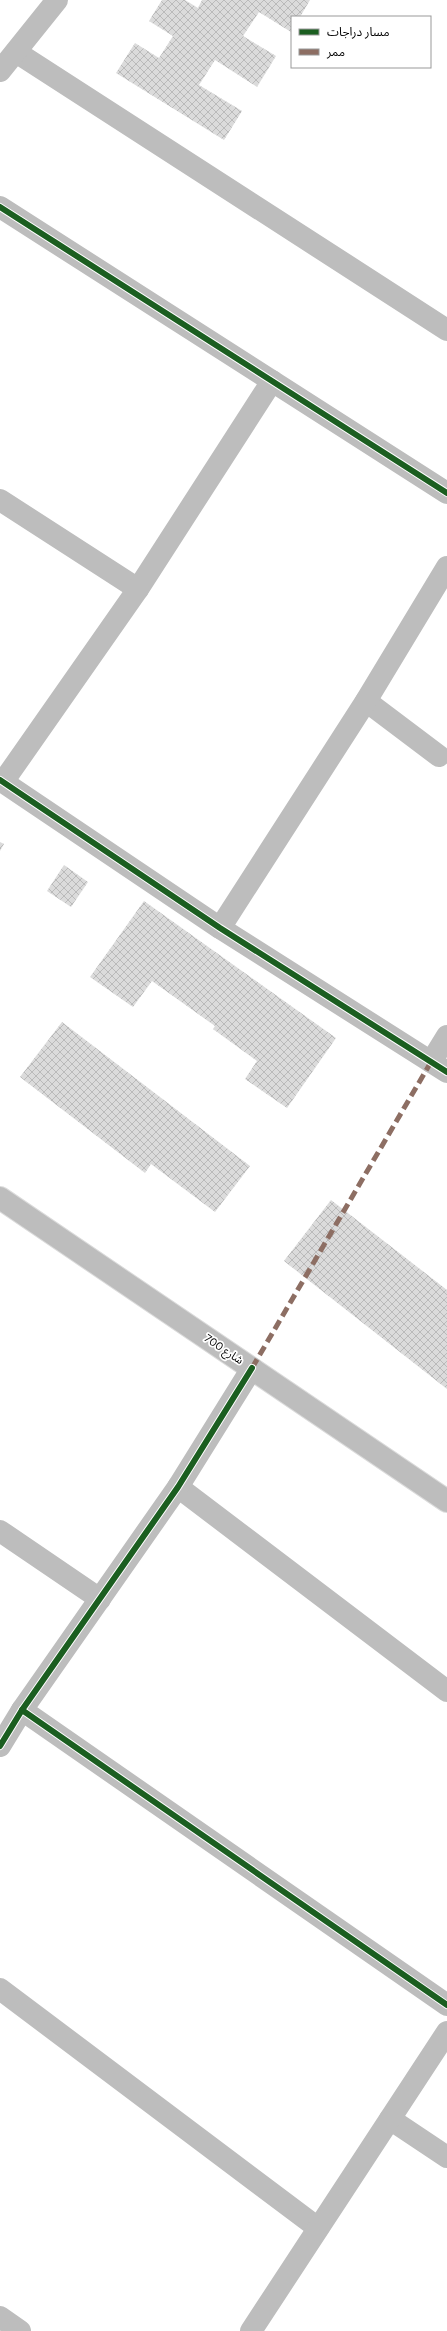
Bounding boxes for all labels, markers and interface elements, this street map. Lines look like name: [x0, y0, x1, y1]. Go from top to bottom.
legend: [291, 16, 431, 68]
text: مسار دراجات: [327, 25, 390, 39]
text: ممر: [326, 45, 345, 59]
street label: شارع 700: [201, 1332, 246, 1368]

